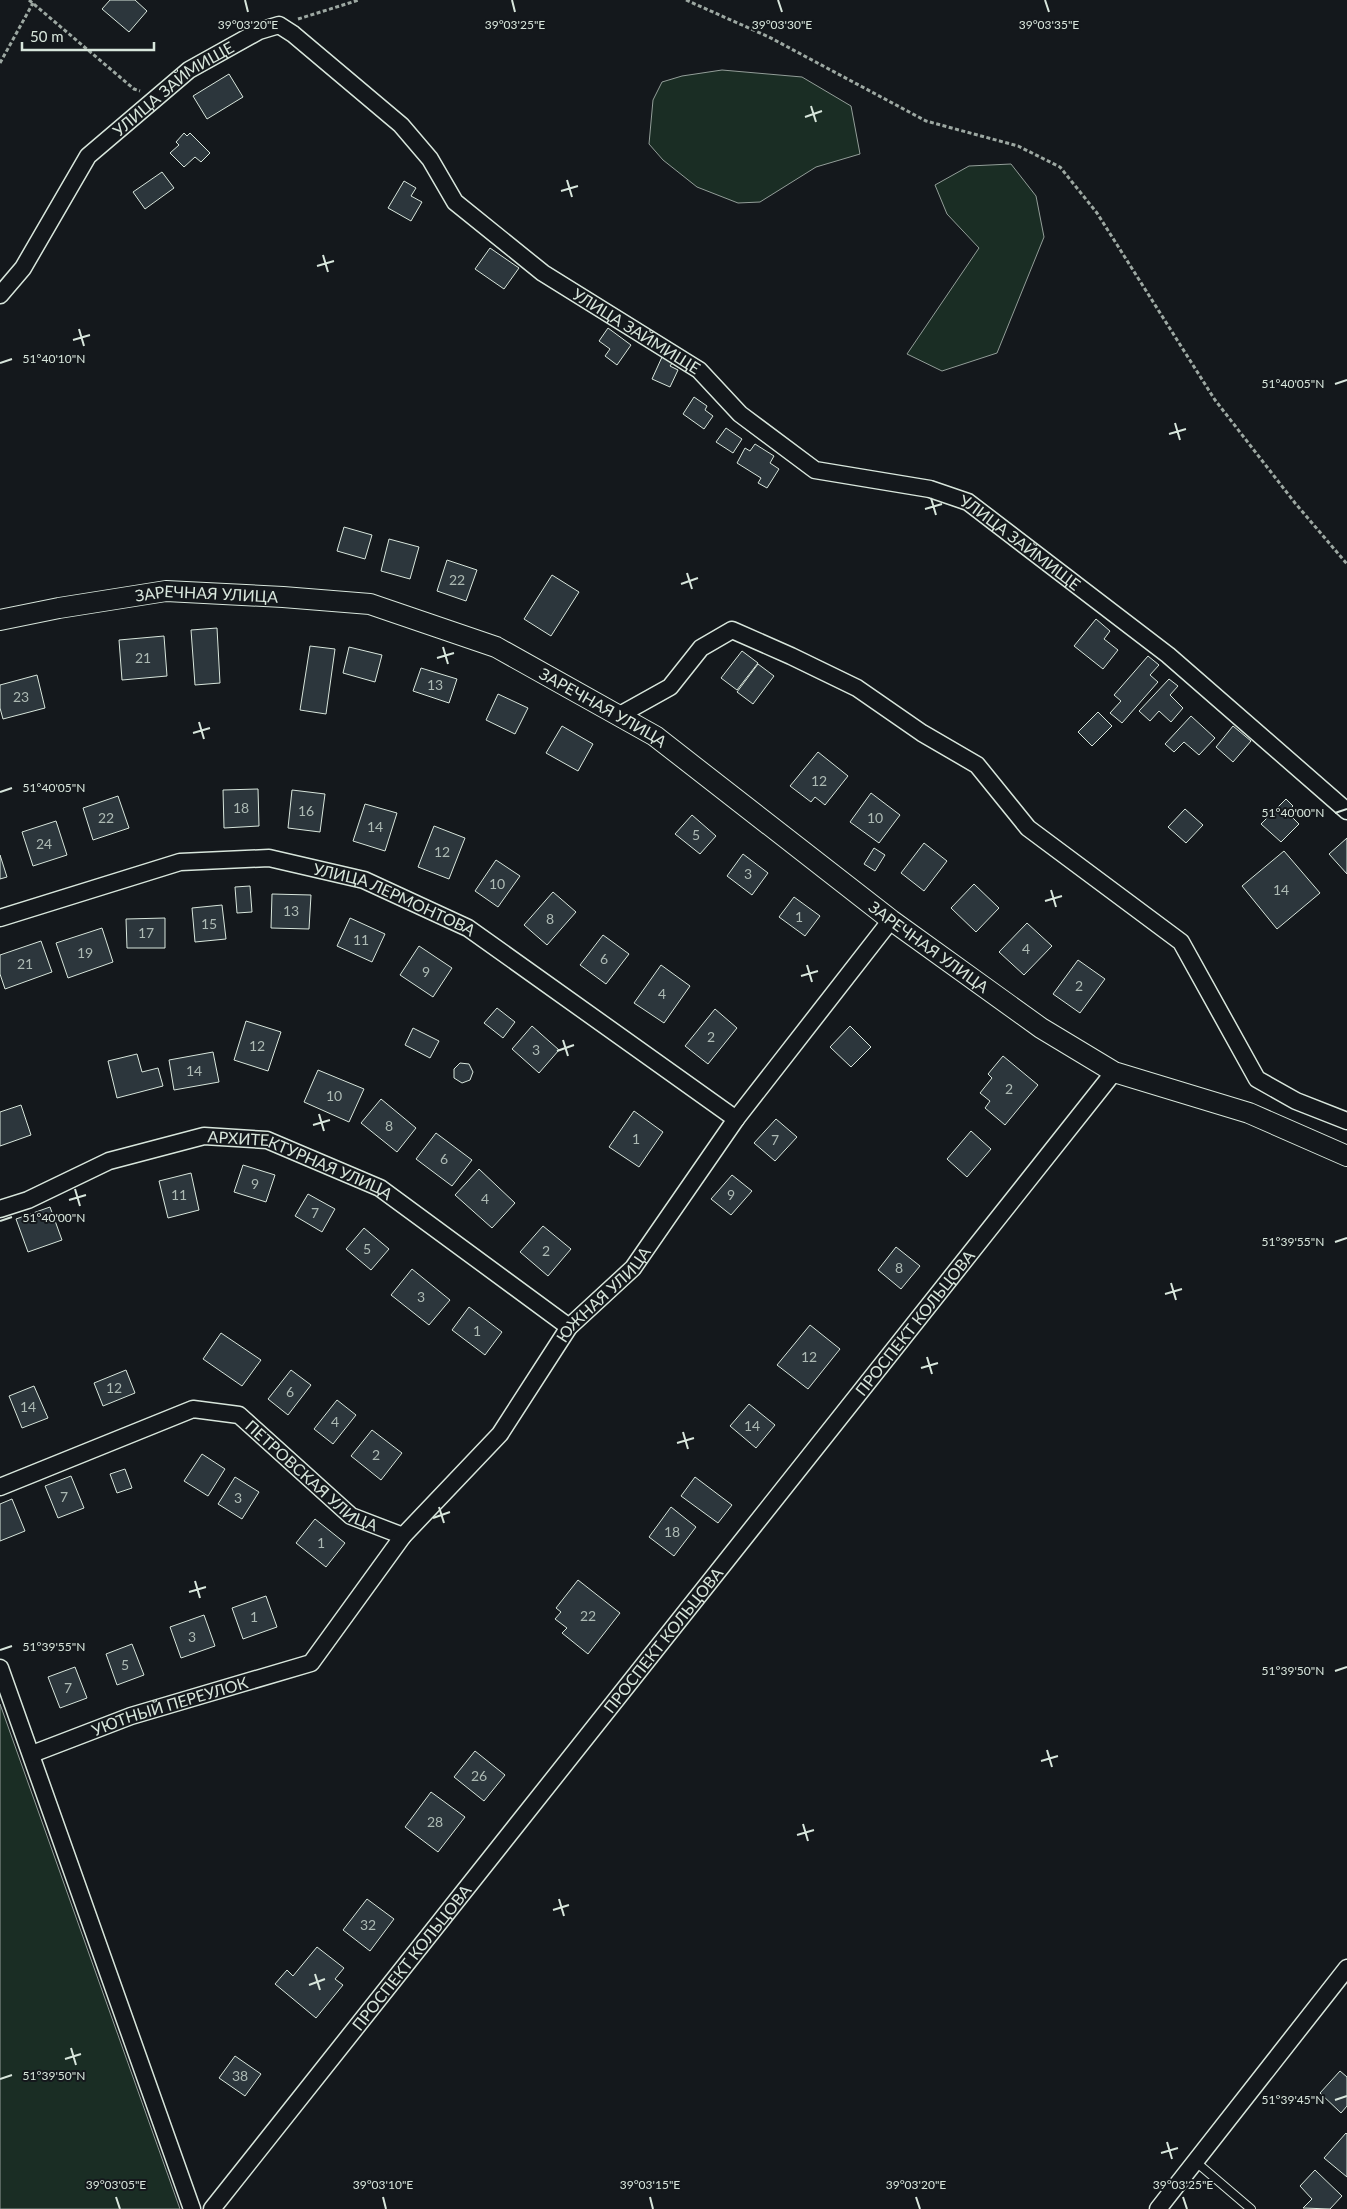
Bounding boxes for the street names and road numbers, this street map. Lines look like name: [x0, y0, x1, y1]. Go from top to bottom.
street label: УЛИЦА ЗАЙМИЩЕ: [109, 37, 237, 140]
street label: УЛИЦА ЗАЙМИЩЕ: [569, 284, 704, 377]
street label: УЛИЦА ЗАЙМИЩЕ: [958, 490, 1085, 594]
street label: ЗАРЕЧНАЯ УЛИЦА: [134, 581, 279, 606]
street label: ЗАРЕЧНАЯ УЛИЦА: [536, 663, 671, 751]
street label: УЛИЦА ЛЕРМОНТОВА: [311, 859, 480, 940]
street label: ЗАРЕЧНАЯ УЛИЦА: [866, 897, 993, 996]
street label: АРХИТЕКТУРНАЯ УЛИЦА: [207, 1126, 397, 1203]
street label: ЮЖНАЯ УЛИЦА: [552, 1243, 654, 1345]
street label: ПРОСПЕКТ КОЛЬЦОВА: [851, 1246, 978, 1399]
street label: ПЕТРОВСКАЯ УЛИЦА: [242, 1416, 381, 1534]
street label: ПРОСПЕКТ КОЛЬЦОВА: [599, 1563, 726, 1716]
street label: УЮТНЫЙ ПЕРЕУЛОК: [89, 1672, 250, 1739]
street label: ПРОСПЕКТ КОЛЬЦОВА: [348, 1881, 475, 2034]

